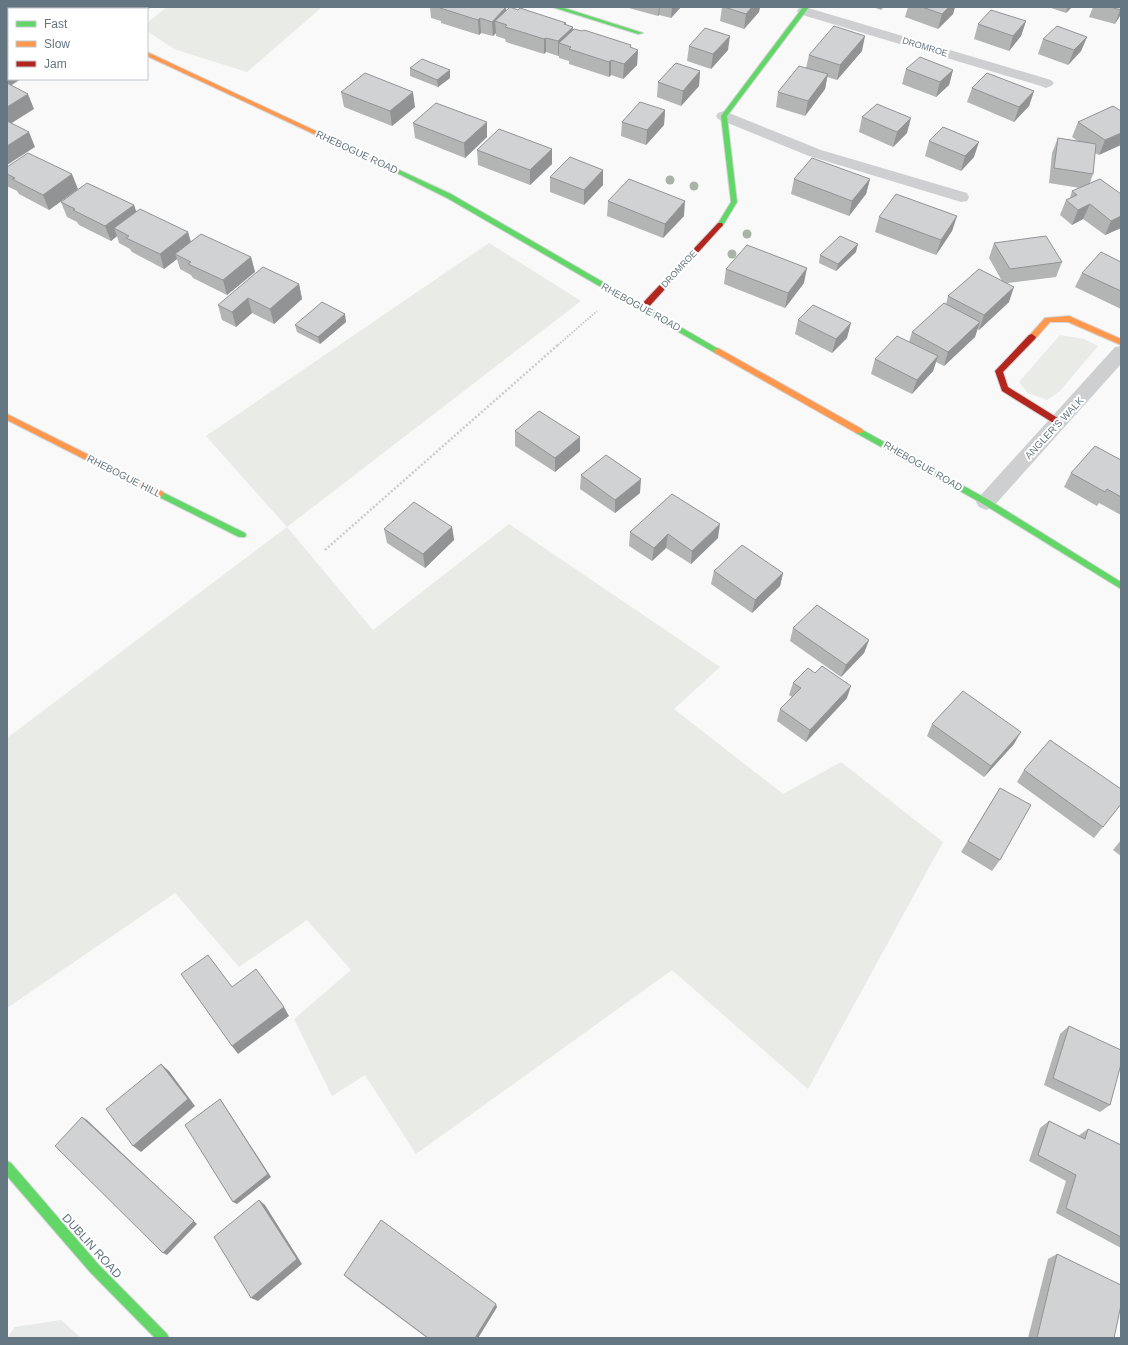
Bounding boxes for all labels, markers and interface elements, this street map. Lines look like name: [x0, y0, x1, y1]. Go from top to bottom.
legend: [8, 8, 148, 80]
text: Fast: [44, 17, 68, 31]
street label: DROMROE: [901, 35, 949, 59]
text: Slow: [44, 37, 70, 51]
text: Jam: [44, 57, 67, 71]
street label: RHEBOGUE ROAD: [314, 128, 400, 176]
street label: DROMROE: [659, 248, 699, 290]
street label: RHEBOGUE ROAD: [599, 281, 683, 333]
street label: ANGLER'S WALK: [1023, 395, 1086, 461]
street label: RHEBOGUE ROAD: [882, 439, 964, 493]
street label: RHEBOGUE HILL: [85, 453, 163, 500]
street label: DUBLIN ROAD: [59, 1211, 125, 1281]

